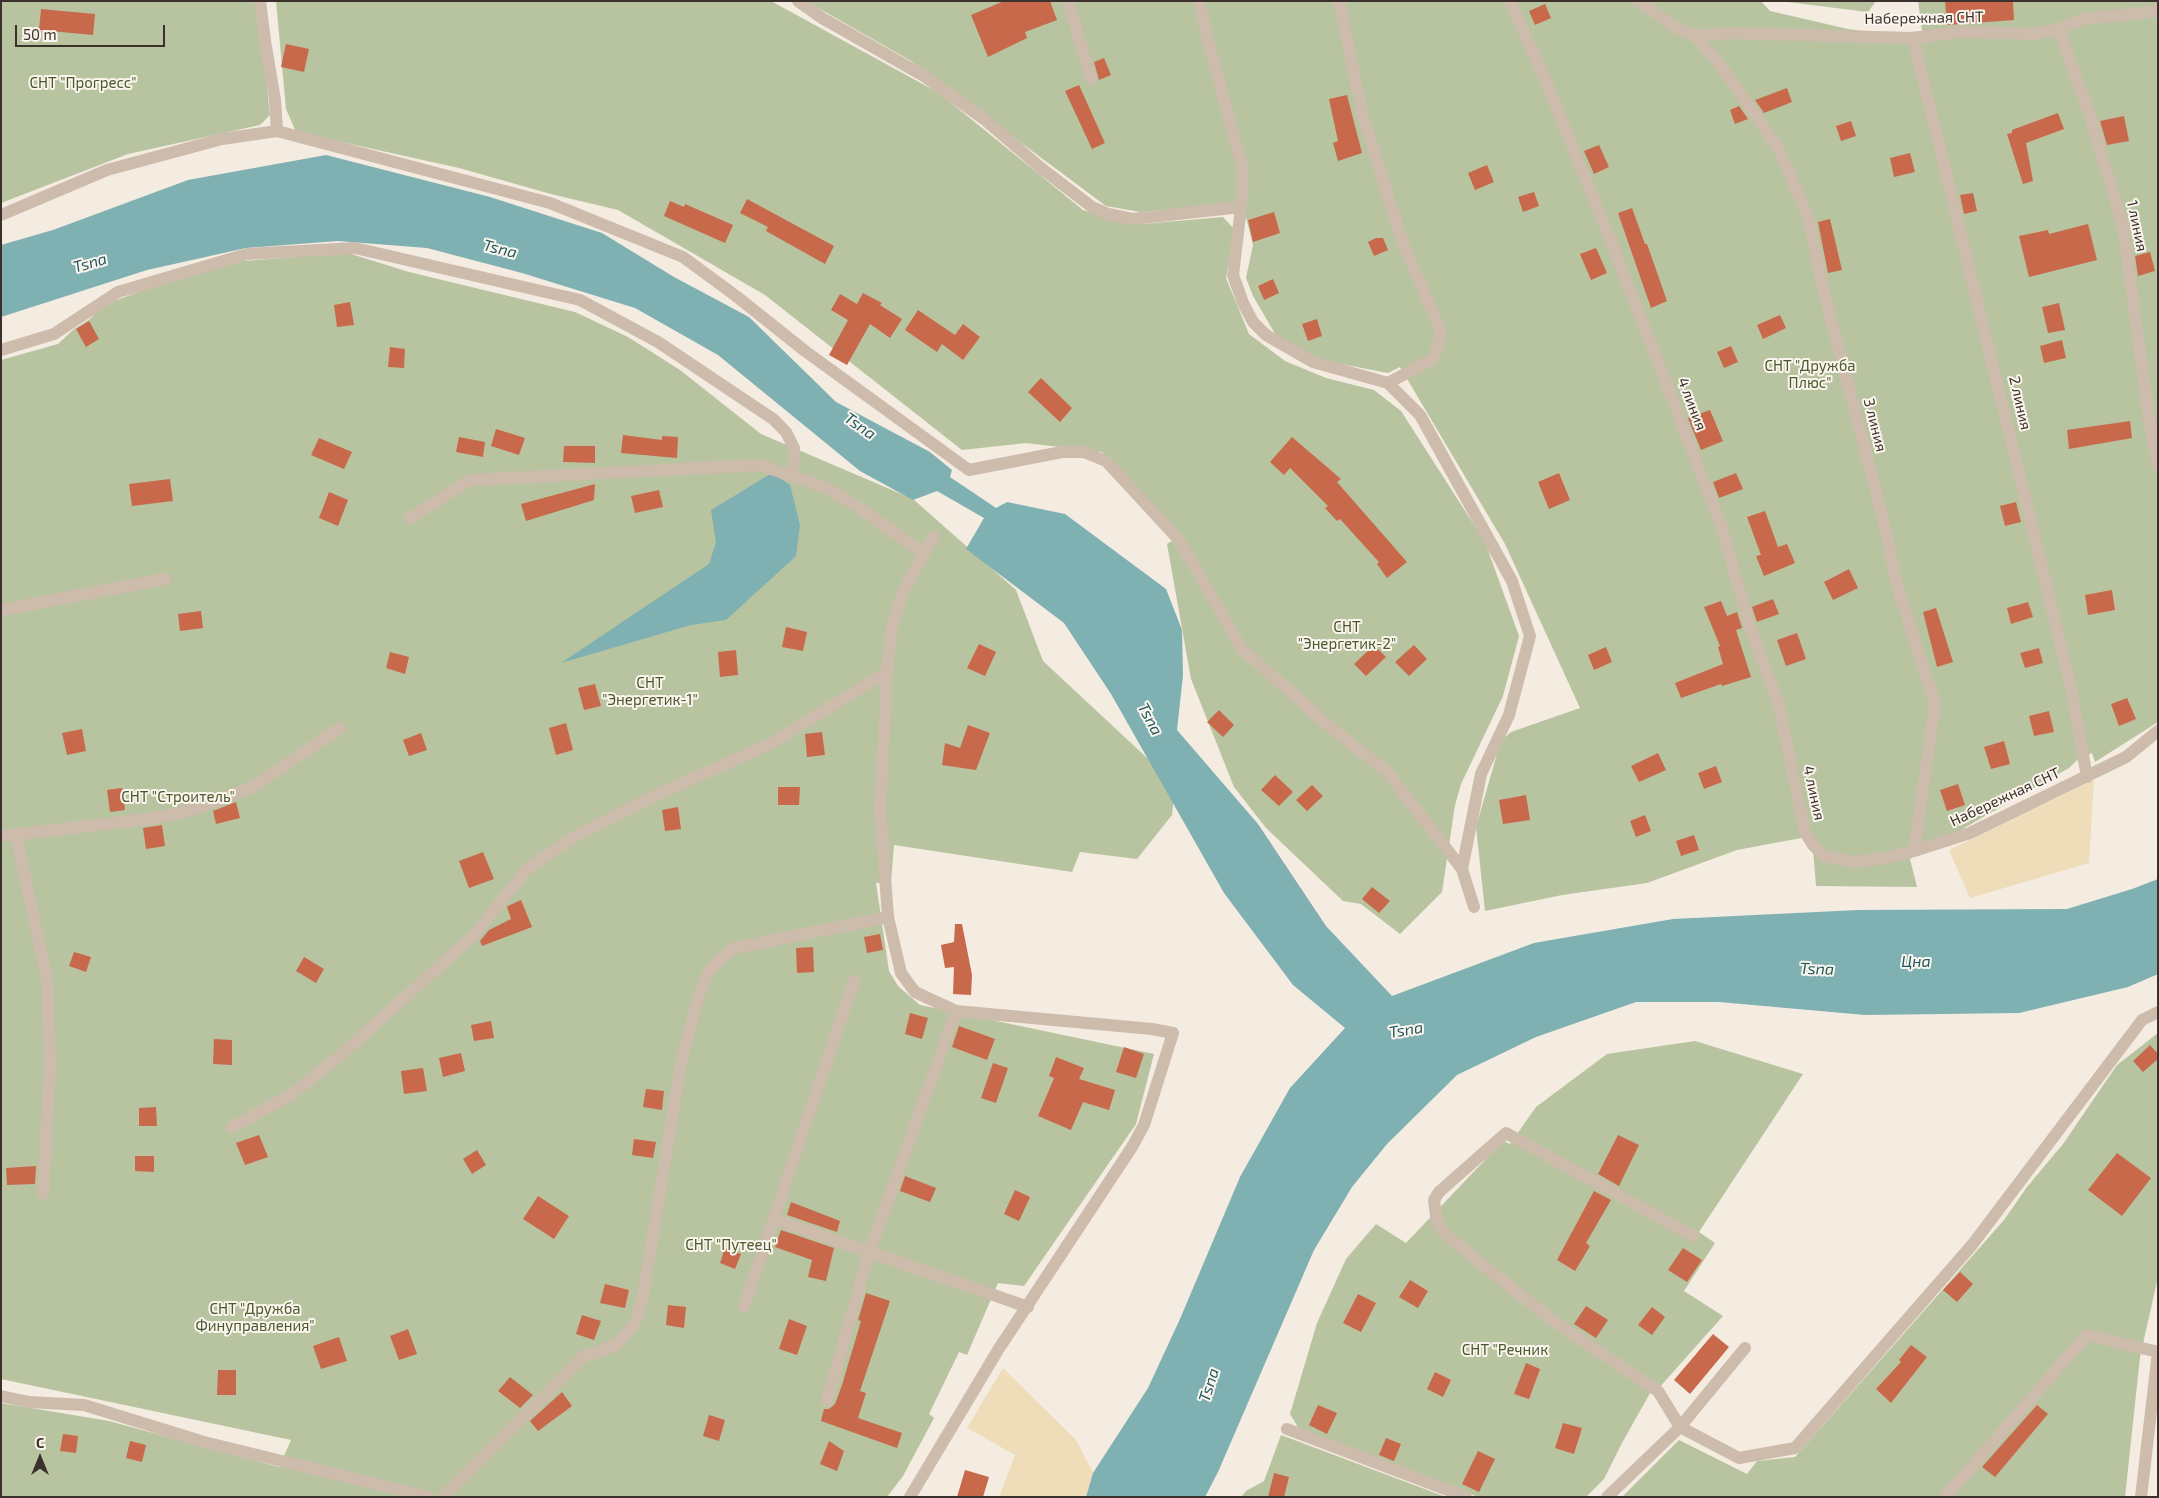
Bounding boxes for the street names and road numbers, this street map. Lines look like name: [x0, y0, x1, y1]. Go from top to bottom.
street label: Набережная СНТ: [1864, 8, 1984, 28]
street label: 1 линия: [2123, 199, 2151, 253]
street label: 2 линия: [2005, 374, 2035, 432]
street label: 4 линия: [1674, 375, 1710, 433]
street label: 3 линия: [1860, 396, 1890, 454]
street label: 4 линия: [1799, 764, 1829, 822]
street label: Набережная СНТ: [1947, 764, 2063, 830]

